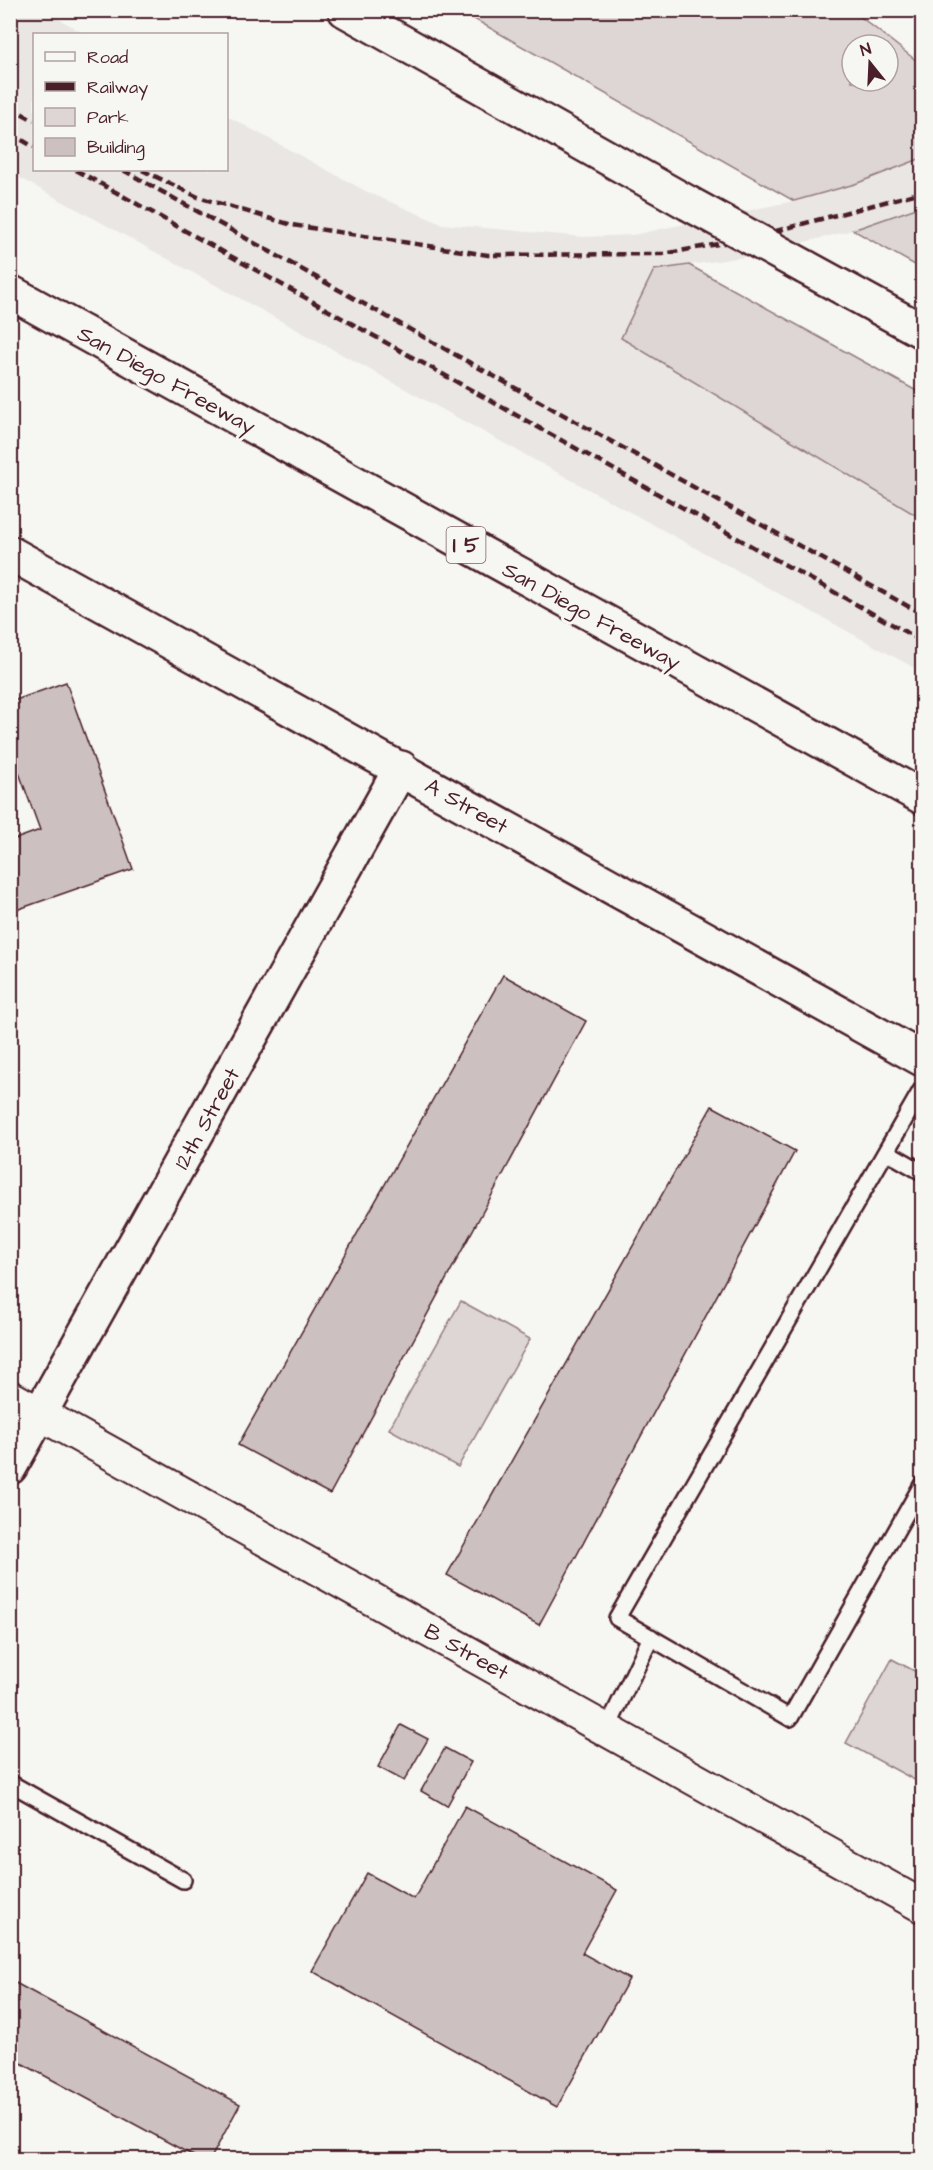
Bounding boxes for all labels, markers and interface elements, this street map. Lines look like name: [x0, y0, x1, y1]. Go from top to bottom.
legend: [33, 33, 228, 171]
north arrow: [840, 33, 900, 93]
text: N: [858, 38, 874, 62]
text: Road: [87, 45, 128, 70]
text: Railway: [87, 75, 148, 101]
text: Park: [87, 105, 129, 130]
text: Building: [87, 135, 145, 161]
street label: San Diego Freeway: [71, 318, 261, 443]
road number: I 5: [446, 527, 486, 563]
street label: San Diego Freeway: [496, 554, 686, 679]
street label: A Street: [419, 771, 514, 842]
street label: 12th Street: [167, 1062, 248, 1175]
street label: B Street: [418, 1616, 514, 1688]

